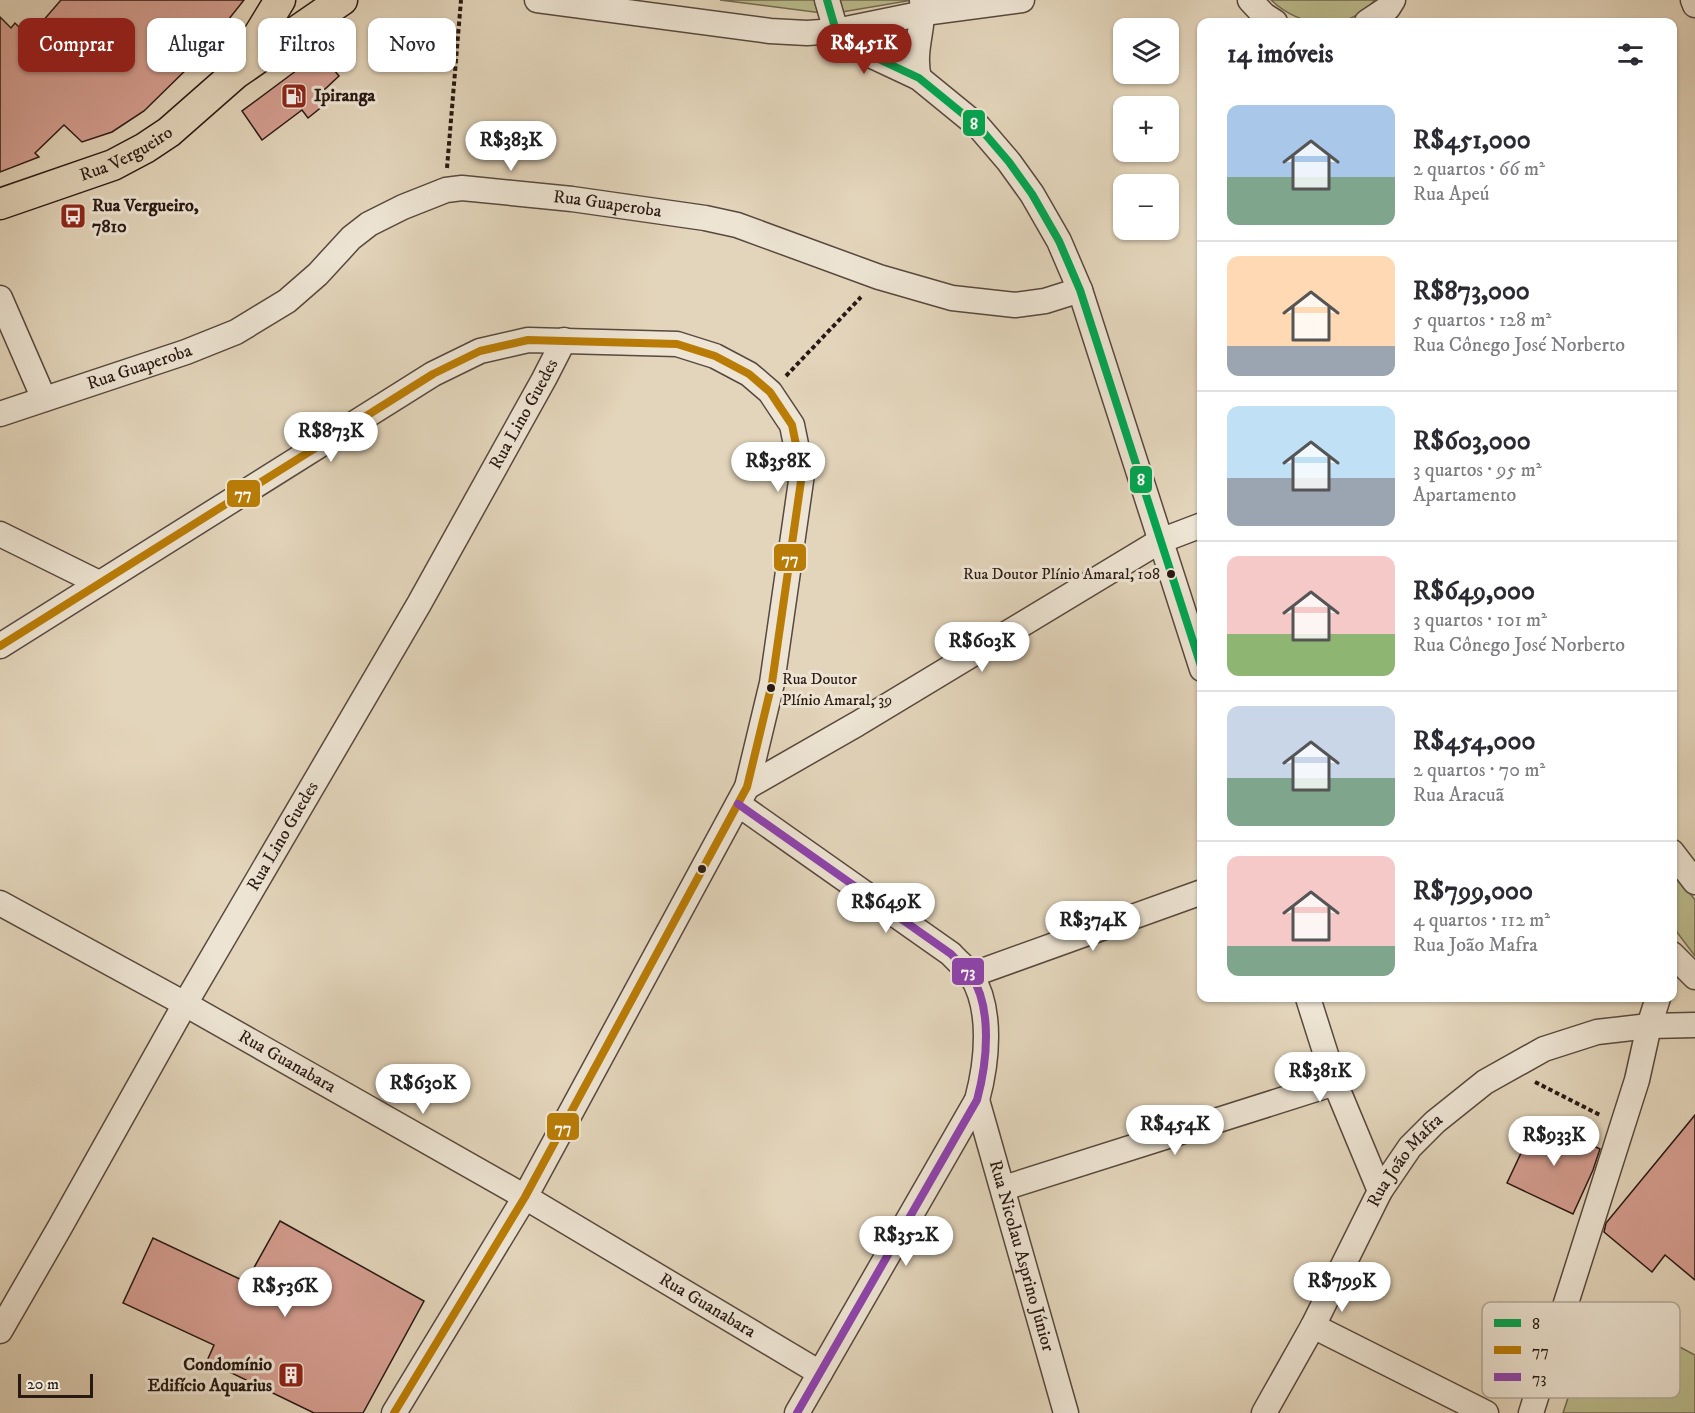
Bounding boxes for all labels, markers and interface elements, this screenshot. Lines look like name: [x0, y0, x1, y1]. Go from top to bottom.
chip: Comprar: [18, 18, 135, 72]
chip: Alugar: [147, 18, 246, 72]
chip: Filtros: [258, 18, 356, 72]
chip: Novo: [368, 18, 456, 72]
map controls: [1113, 18, 1179, 240]
button: layers: [1113, 18, 1179, 84]
pin: R$451K: [815, 24, 913, 75]
text: R$451K: [831, 31, 897, 56]
text: 14 imóveis: [1227, 38, 1333, 71]
icon: filters: [1614, 38, 1647, 71]
fuel station icon: Ipiranga: [279, 81, 309, 111]
place label: Ipiranga: [314, 85, 375, 107]
button: +: [1113, 96, 1179, 162]
line badge: 8: [962, 109, 986, 137]
text: 8: [970, 114, 978, 134]
street label: Rua Vergueiro: [77, 121, 177, 187]
pin: R$383K: [462, 121, 560, 172]
text: R$451,000: [1413, 124, 1531, 157]
text: R$383K: [479, 128, 543, 153]
icon: home: [1275, 129, 1347, 201]
text: 2 quartos · 66 m²: [1413, 157, 1545, 182]
button: −: [1113, 174, 1179, 240]
text: Rua Apeú: [1413, 182, 1489, 207]
street label: Rua Guaperoba: [552, 186, 663, 223]
place label: Rua Vergueiro, 7810: [92, 195, 199, 238]
bus stop icon: Rua Vergueiro, 7810: [58, 201, 88, 231]
text: R$873,000: [1413, 275, 1530, 308]
icon: home: [1275, 280, 1347, 352]
text: 5 quartos · 128 m²: [1413, 308, 1551, 333]
text: Rua Cônego José Norberto: [1413, 333, 1625, 358]
street label: Rua Guaperoba: [84, 340, 196, 395]
street label: Rua Lino Guedes: [485, 355, 563, 474]
pin: R$873K: [282, 412, 380, 463]
text: R$873K: [298, 419, 364, 444]
text: R$603,000: [1413, 425, 1531, 458]
icon: home: [1275, 430, 1347, 502]
pin: R$358K: [729, 442, 827, 493]
text: R$358K: [745, 449, 811, 474]
text: 3 quartos · 95 m²: [1413, 458, 1542, 483]
line badge: 8: [1129, 465, 1153, 494]
text: 8: [1137, 470, 1145, 490]
line badge: 77: [226, 479, 261, 508]
text: Apartamento: [1413, 483, 1516, 508]
text: 77: [235, 484, 251, 504]
line badge: 77: [773, 543, 807, 572]
text: 77: [782, 549, 798, 569]
place label: Rua Doutor Plínio Amaral, 108: [963, 564, 1160, 584]
marker: Rua Doutor Plínio Amaral, 108: [1165, 568, 1177, 580]
text: R$649,000: [1413, 575, 1535, 608]
icon: home: [1275, 580, 1347, 652]
text: 3 quartos · 101 m²: [1413, 608, 1547, 633]
pin: R$603K: [933, 622, 1031, 673]
text: R$603K: [949, 629, 1015, 654]
text: Rua Cônego José Norberto: [1413, 633, 1625, 658]
place label: Rua Doutor Plínio Amaral, 39: [782, 669, 892, 710]
marker: Rua Doutor Plínio Amaral, 39: [765, 682, 777, 694]
text: R$454,000: [1413, 725, 1535, 758]
icon: home: [1275, 730, 1347, 802]
text: 2 quartos · 70 m²: [1413, 758, 1545, 783]
street label: Rua Lino Guedes: [243, 778, 324, 895]
text: Rua Aracuã: [1413, 783, 1504, 808]
unlabelled marker: [696, 863, 708, 875]
text: R$799,000: [1413, 875, 1533, 908]
icon: home: [1275, 880, 1347, 952]
pin: R$649K: [837, 883, 935, 934]
text: R$649K: [851, 890, 921, 915]
pin: R$374K: [1044, 901, 1142, 952]
text: R$374K: [1059, 908, 1127, 933]
text: 4 quartos · 112 m²: [1413, 908, 1550, 933]
text: Rua João Mafra: [1413, 933, 1538, 958]
line badge: 73: [951, 957, 985, 986]
text: 73: [961, 962, 975, 982]
street label: Rua Guanabara: [234, 1025, 340, 1098]
pin: R$381K: [1271, 1052, 1369, 1103]
text: R$381K: [1288, 1059, 1352, 1084]
pin: R$630K: [374, 1064, 472, 1115]
text: R$630K: [390, 1071, 456, 1096]
pin: R$454K: [1126, 1105, 1224, 1156]
street label: Rua João Mafra: [1363, 1109, 1448, 1211]
line badge: 77: [546, 1112, 580, 1141]
text: R$454K: [1140, 1112, 1210, 1137]
pin: R$933K: [1505, 1116, 1603, 1167]
text: 77: [555, 1118, 571, 1138]
text: R$933K: [1522, 1123, 1586, 1148]
street label: Rua Nicolau Asprino Júnior: [984, 1158, 1059, 1354]
pin: R$352K: [857, 1216, 955, 1267]
text: R$352K: [873, 1223, 939, 1248]
pin: R$799K: [1293, 1262, 1391, 1313]
pin: R$536K: [236, 1267, 334, 1318]
street label: Rua Guanabara: [655, 1268, 760, 1343]
text: R$799K: [1308, 1269, 1376, 1294]
text: R$536K: [252, 1274, 318, 1299]
legend: [1482, 1302, 1680, 1398]
text: 8: [1532, 1314, 1540, 1334]
text: 77: [1532, 1341, 1549, 1361]
place label: Condomínio Edifício Aquarius: [148, 1354, 272, 1397]
building icon: Condomínio Edifício Aquarius: [276, 1360, 306, 1390]
text: 73: [1532, 1368, 1546, 1388]
scale bar: [18, 1371, 93, 1398]
text: 20 m: [27, 1374, 59, 1394]

